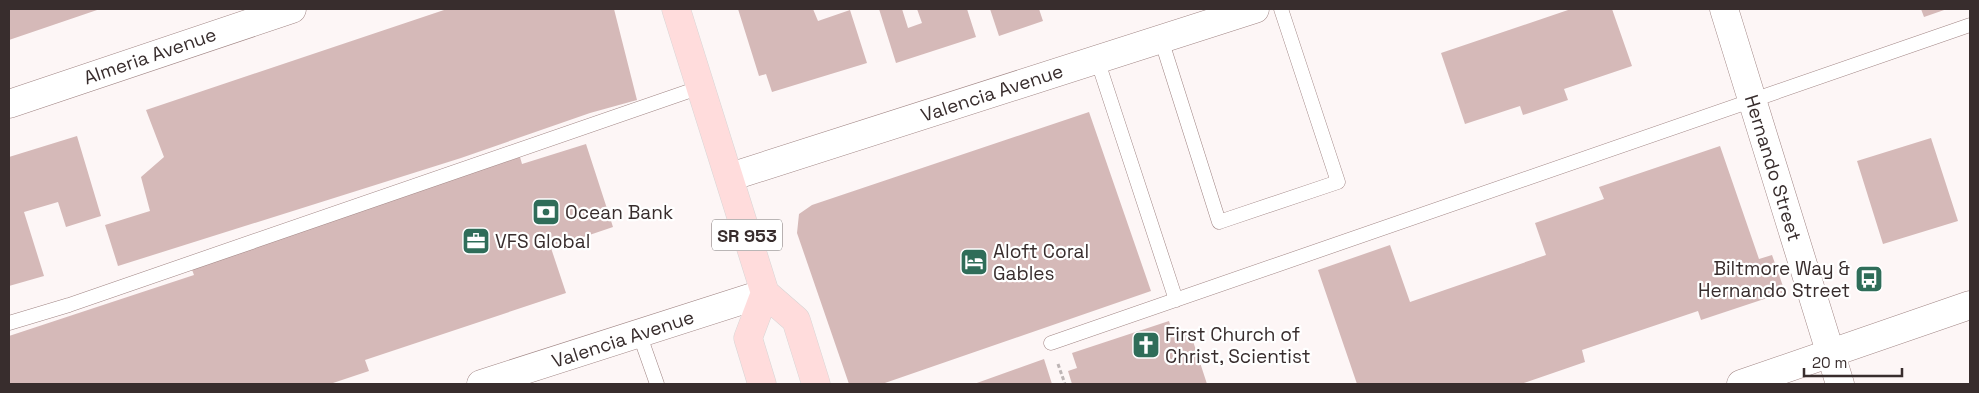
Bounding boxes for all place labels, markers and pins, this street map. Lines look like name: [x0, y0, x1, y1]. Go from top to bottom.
bank icon: Ocean Bank: [531, 197, 561, 227]
place label: Ocean Bank: [565, 200, 673, 225]
office icon: VFS Global: [461, 226, 491, 256]
place label: VFS Global: [495, 229, 590, 254]
place label: Aloft Coral Gables: [993, 239, 1089, 286]
hotel icon: Aloft Coral Gables: [959, 247, 989, 277]
place label: Biltmore Way & Hernando Street: [1698, 256, 1850, 303]
bus stop icon: Biltmore Way & Hernando Street: [1854, 264, 1884, 294]
place label: First Church of Christ, Scientist: [1165, 322, 1310, 369]
church icon: First Church of Christ, Scientist: [1131, 330, 1161, 360]

